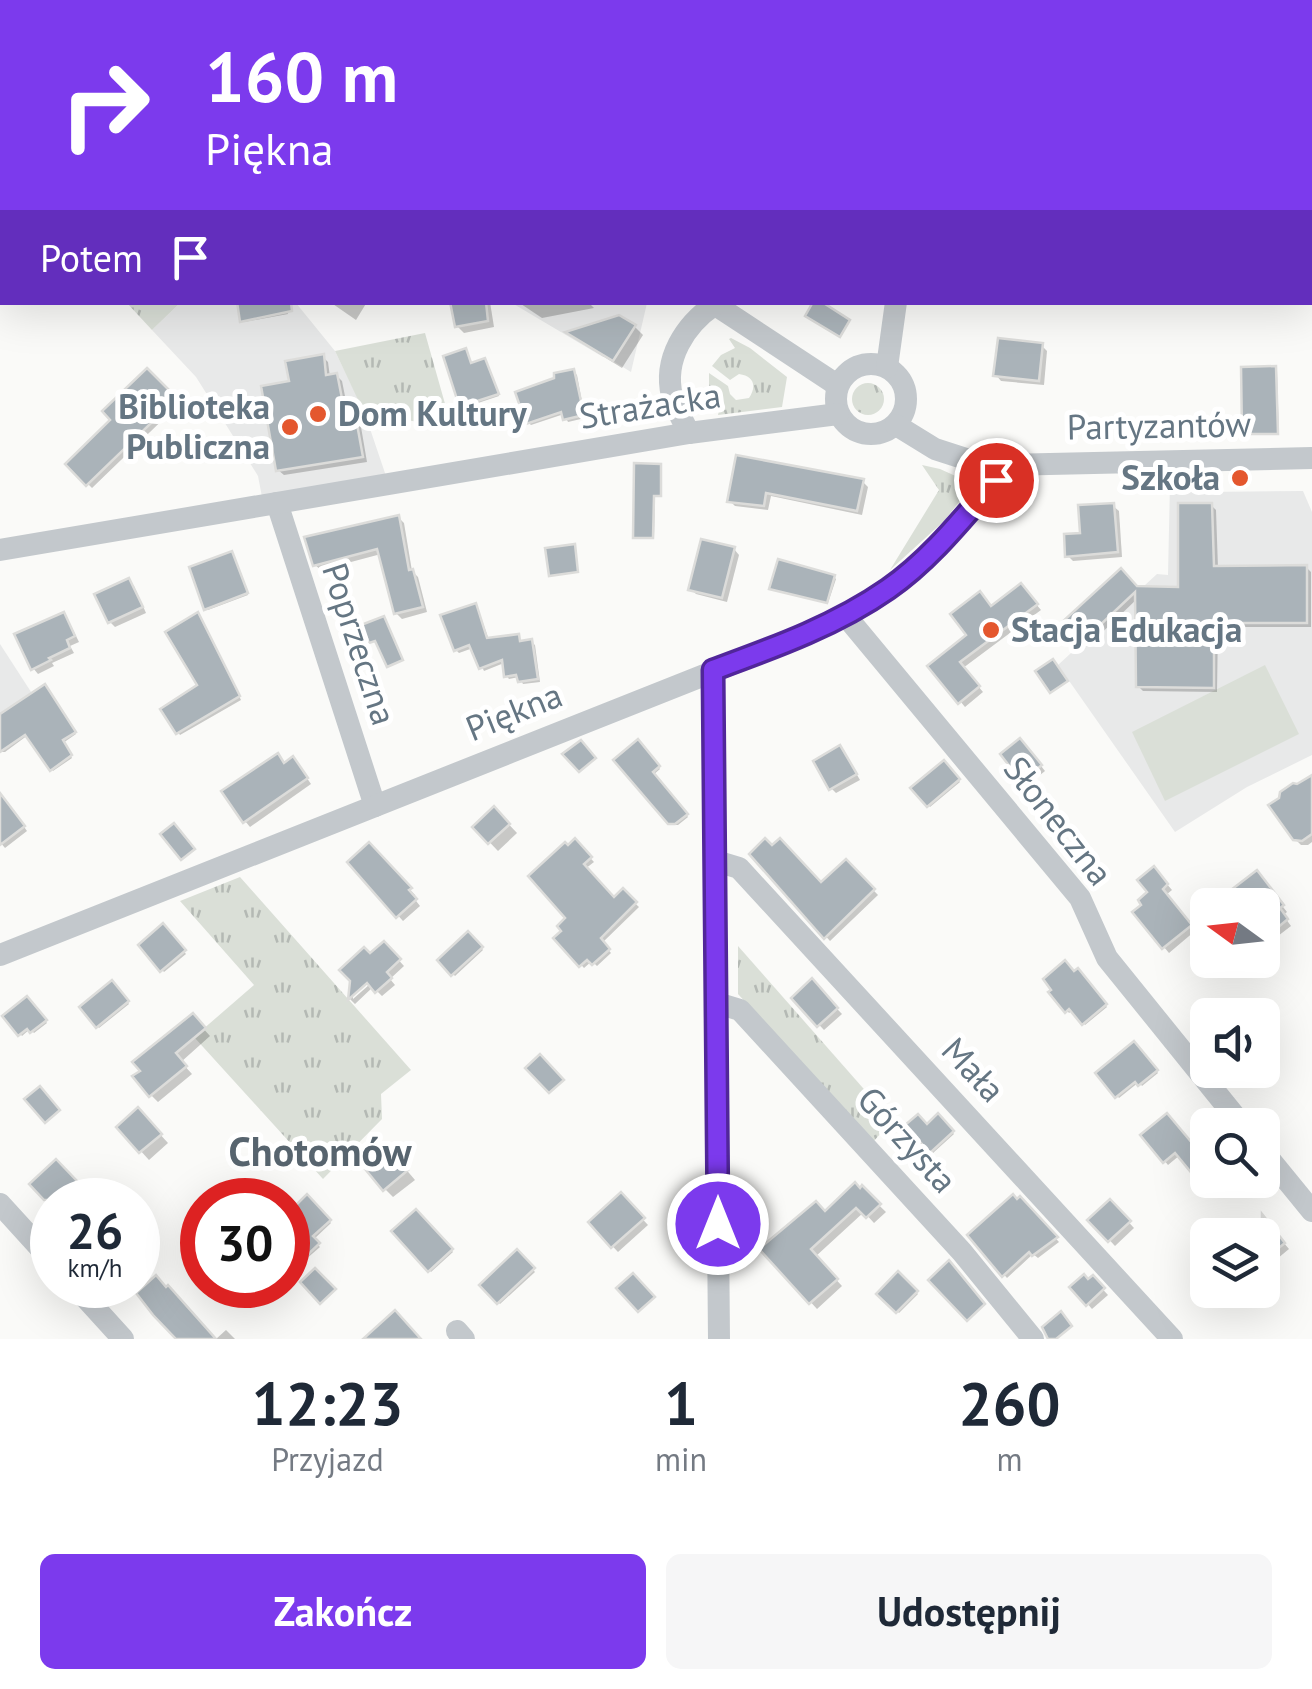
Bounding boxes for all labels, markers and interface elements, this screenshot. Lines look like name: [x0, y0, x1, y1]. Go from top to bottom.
text: 160 m: [205, 31, 398, 121]
icon: right: [40, 40, 170, 170]
text: Piękna: [205, 119, 334, 177]
icon: arrive: [163, 230, 218, 285]
text: Potem: [40, 233, 143, 282]
street label: Strażacka: [576, 371, 724, 439]
place label: Biblioteka Publiczna: [118, 383, 270, 469]
place label: Dom Kultury: [338, 390, 528, 436]
street label: Partyzantów: [1066, 400, 1252, 450]
marker: Dom Kultury: [307, 403, 329, 425]
marker: Biblioteka Publiczna: [279, 416, 301, 438]
pin: [954, 438, 1039, 523]
icon: arrive: [969, 453, 1024, 508]
place label: Szkoła: [1121, 454, 1220, 500]
marker: Szkoła: [1229, 467, 1251, 489]
street label: Poprzeczna: [312, 557, 408, 731]
place label: Stacja Edukacja: [1011, 606, 1242, 652]
marker: Stacja Edukacja: [980, 619, 1002, 641]
street label: Piękna: [459, 671, 569, 751]
street label: Słoneczna: [994, 747, 1124, 894]
north arrow: [1190, 888, 1280, 978]
map controls: [1190, 888, 1280, 1308]
button: sound: [1190, 998, 1280, 1088]
street label: Mała: [932, 1027, 1015, 1112]
street label: Górzysta: [848, 1077, 968, 1202]
button: search: [1190, 1108, 1280, 1198]
district label: Chotomów: [228, 1125, 413, 1177]
position arrow: [666, 1172, 770, 1276]
speed limit sign: 30: [180, 1178, 310, 1308]
text: 26: [67, 1198, 123, 1263]
button: layers: [1190, 1218, 1280, 1308]
text: km/h: [68, 1252, 122, 1284]
text: 12:23: [251, 1364, 404, 1442]
text: 1: [664, 1364, 698, 1442]
text: 260: [959, 1364, 1061, 1442]
text: Przyjazd: [271, 1438, 384, 1480]
text: min: [655, 1438, 707, 1480]
text: m: [997, 1438, 1023, 1480]
button: Zakończ: [40, 1554, 646, 1669]
button: Udostępnij: [666, 1554, 1272, 1669]

